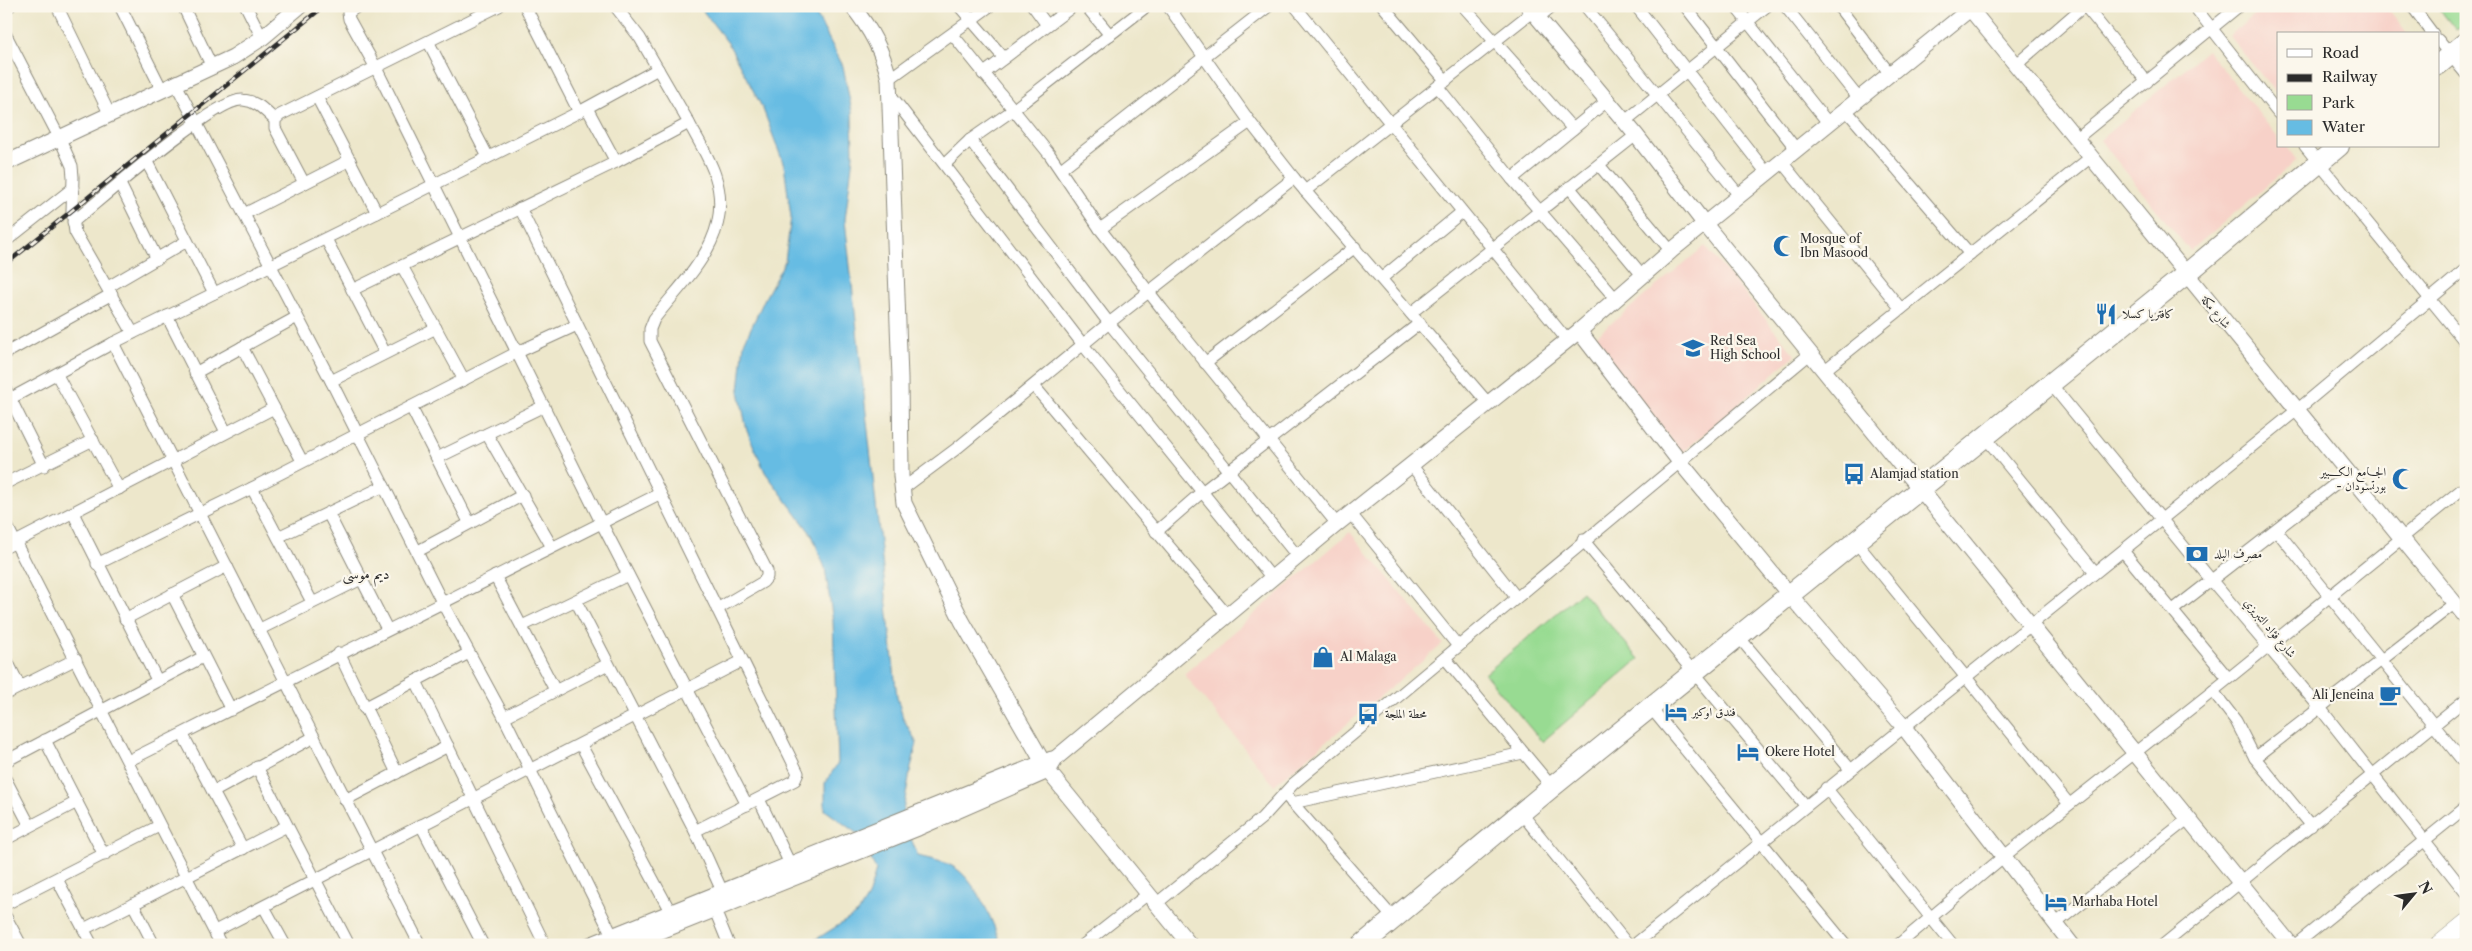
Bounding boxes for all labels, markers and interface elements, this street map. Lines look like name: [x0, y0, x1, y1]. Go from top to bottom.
legend: [2277, 32, 2440, 148]
text: Road: [2322, 43, 2359, 62]
text: Railway: [2322, 67, 2378, 86]
text: Park: [2322, 93, 2356, 112]
text: Water: [2321, 117, 2366, 136]
place label: Mosque of Ibn Masood: [1800, 231, 1869, 260]
mosque icon: Mosque of Ibn Masood: [1771, 233, 1797, 259]
street label: شارع مكة: [2195, 291, 2235, 334]
restaurant icon: كافتريا كسلا: [2093, 301, 2119, 327]
place label: كافتريا كسلا: [2122, 306, 2174, 322]
place label: Red Sea High School: [1710, 333, 1781, 362]
school or university icon: Red Sea High School: [1680, 335, 1706, 361]
bus stop icon: Alamjad station: [1841, 461, 1867, 487]
place label: الجـــامع الكــــبير - بورتسـودان: [2318, 464, 2386, 494]
place label: Alamjad station: [1869, 466, 1959, 481]
mosque icon: الجـــامع الكــــبير - بورتسـودان: [2390, 466, 2416, 492]
bank icon: مصرف البلد: [2184, 541, 2210, 567]
place label: مصرف البلد: [2214, 546, 2262, 562]
district label: ديم موسى: [343, 564, 389, 587]
street label: شارع فؤاد التبريزي: [2238, 595, 2300, 663]
shop icon: Al Malaga: [1310, 644, 1336, 670]
place label: Al Malaga: [1339, 649, 1397, 664]
cafe icon: Ali Jeneina: [2377, 682, 2403, 708]
place label: Ali Jeneina: [2311, 687, 2375, 702]
hotel icon: فندق اوكير: [1663, 699, 1689, 725]
bus stop icon: محطة الملجة: [1355, 701, 1381, 727]
place label: فندق اوكير: [1690, 704, 1736, 720]
place label: محطة الملجة: [1385, 706, 1428, 721]
hotel icon: Okere Hotel: [1735, 739, 1761, 765]
place label: Okere Hotel: [1765, 744, 1835, 759]
north arrow: [2390, 868, 2440, 918]
text: N: [2415, 878, 2436, 897]
hotel icon: Marhaba Hotel: [2043, 889, 2069, 915]
place label: Marhaba Hotel: [2072, 894, 2158, 909]

